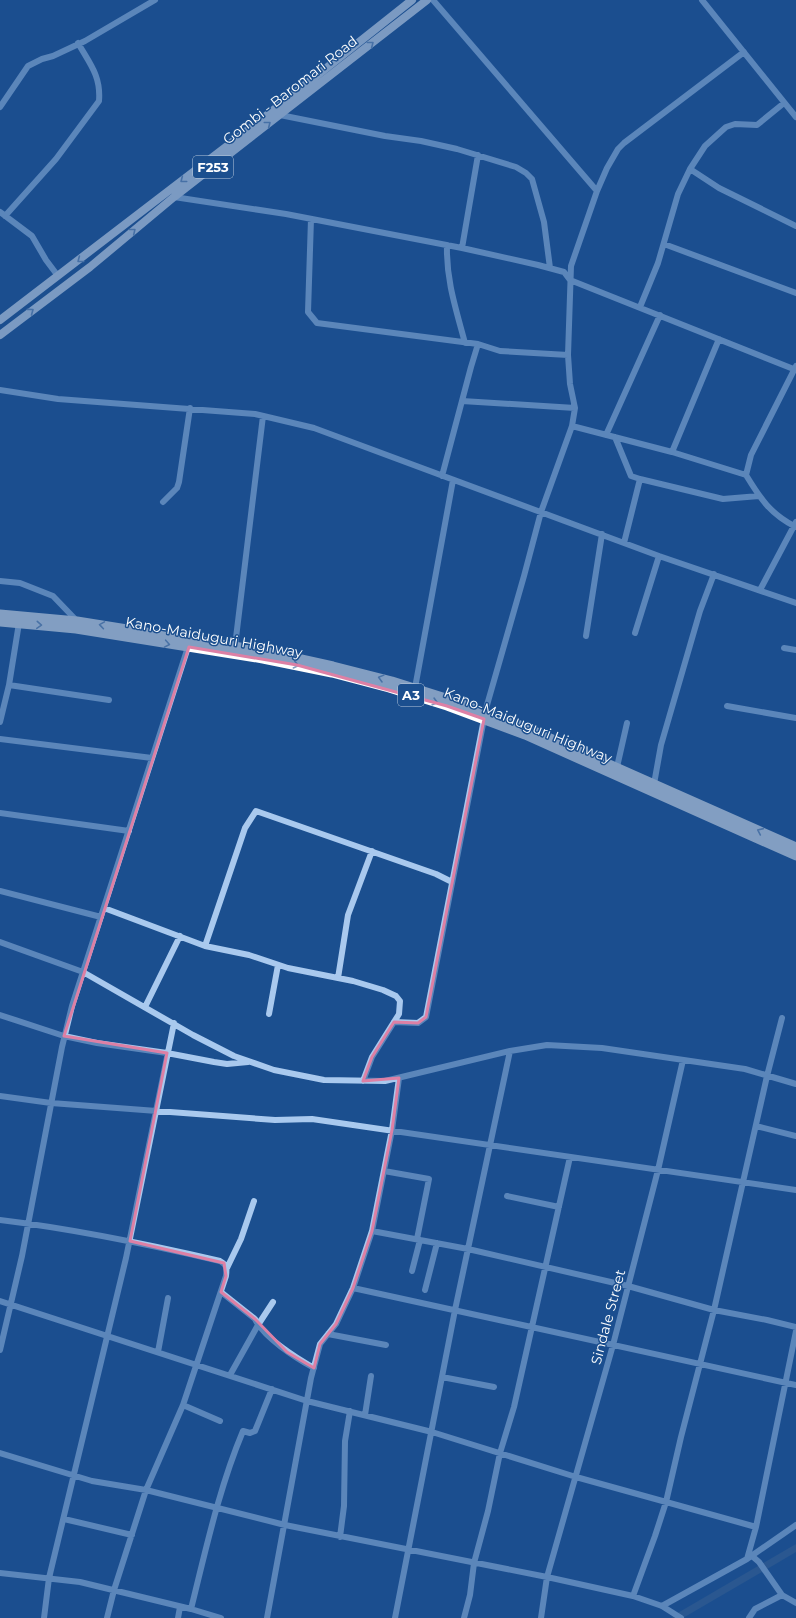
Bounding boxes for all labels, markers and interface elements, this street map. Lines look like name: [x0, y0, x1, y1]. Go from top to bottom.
street label: Gombi - Baromari Road: [219, 32, 361, 148]
one-way arrow: [366, 42, 373, 49]
one-way arrow: [264, 122, 271, 129]
road number: F253: [193, 156, 233, 178]
one-way arrow: [180, 175, 187, 182]
one-way arrow: [129, 228, 136, 235]
one-way arrow: [78, 255, 85, 262]
one-way arrow: [27, 309, 34, 316]
street label: Kano-Maiduguri Highway: [124, 613, 304, 662]
one-way arrow: [36, 620, 42, 629]
one-way arrow: [99, 621, 105, 630]
one-way arrow: [164, 639, 171, 647]
one-way arrow: [292, 661, 299, 669]
one-way arrow: [377, 674, 384, 683]
street label: Kano-Maiduguri Highway: [441, 683, 615, 767]
road number: A3: [398, 684, 424, 706]
one-way arrow: [431, 697, 438, 706]
one-way arrow: [757, 828, 765, 836]
street label: Sindale Street: [587, 1267, 629, 1367]

